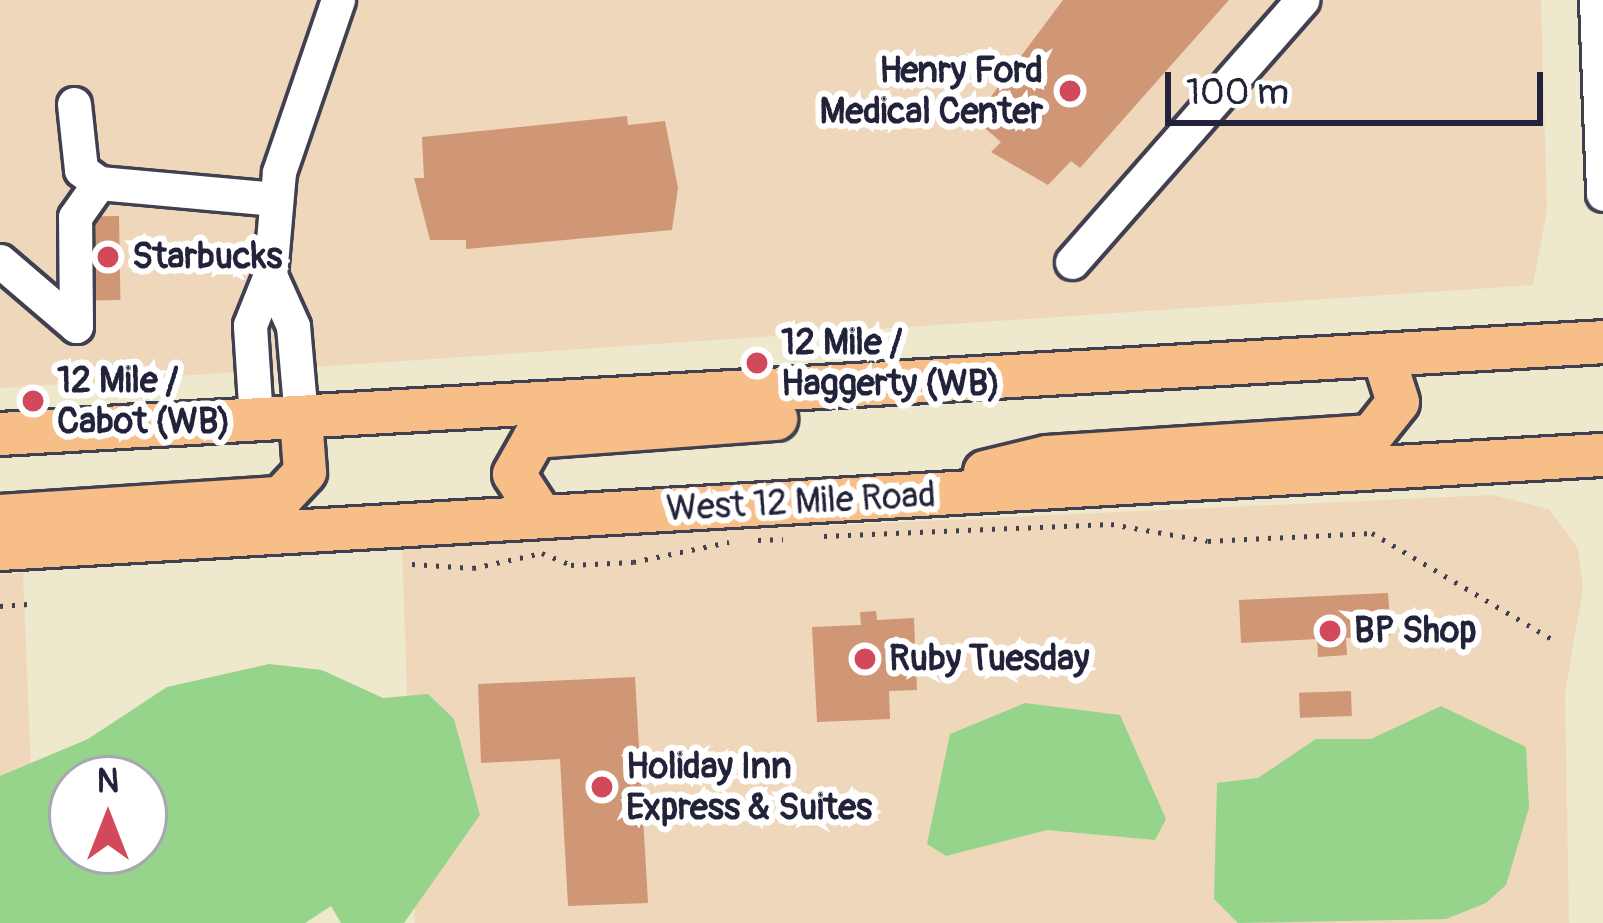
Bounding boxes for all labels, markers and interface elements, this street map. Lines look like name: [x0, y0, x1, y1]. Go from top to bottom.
place label: Henry Ford Medical Center: [820, 48, 1043, 133]
scale bar: [1171, 48, 1549, 122]
text: 100 m: [1186, 70, 1289, 115]
marker: Henry Ford Medical Center: [1054, 75, 1086, 107]
place label: Starbucks: [132, 235, 282, 279]
marker: Starbucks: [95, 244, 121, 270]
place label: 12 Mile / Haggerty (WB): [781, 320, 1000, 405]
marker: 12 Mile / Haggerty (WB): [744, 350, 770, 376]
place label: 12 Mile / Cabot (WB): [57, 358, 231, 443]
marker: 12 Mile / Cabot (WB): [20, 388, 46, 414]
street label: West 12 Mile Road: [665, 473, 937, 531]
place label: BP Shop: [1354, 609, 1477, 653]
marker: BP Shop: [1317, 618, 1343, 644]
place label: Ruby Tuesday: [889, 637, 1089, 681]
marker: Ruby Tuesday: [852, 646, 878, 672]
place label: Holiday Inn Express & Suites: [626, 744, 872, 829]
north arrow: [48, 755, 168, 875]
text: N: [97, 761, 119, 802]
marker: Holiday Inn Express & Suites: [589, 774, 615, 800]

